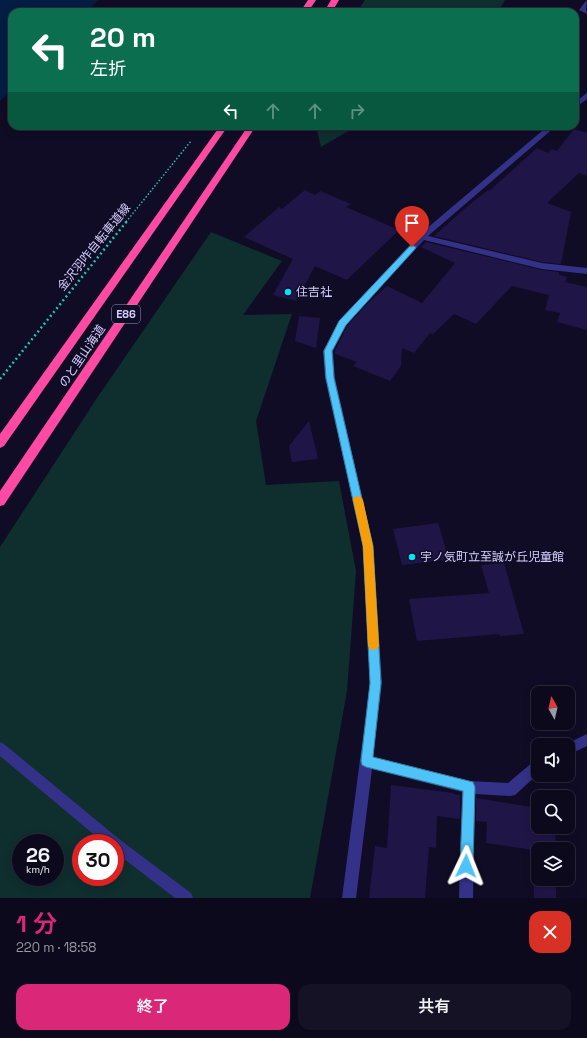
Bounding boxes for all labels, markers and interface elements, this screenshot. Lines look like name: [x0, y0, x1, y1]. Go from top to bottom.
text: 20 m: [90, 19, 156, 55]
icon: left: [24, 24, 76, 76]
text: 左折: [90, 57, 126, 80]
icon: left: [220, 100, 242, 122]
icon: ahead: [262, 100, 284, 122]
icon: ahead: [304, 100, 326, 122]
icon: right: [346, 100, 368, 122]
street label: 金沢羽咋自転車道線: [54, 200, 134, 294]
pin: [395, 206, 429, 247]
icon: arrive: [401, 212, 423, 234]
place label: 住吉社: [296, 284, 332, 300]
marker: 住吉社: [283, 287, 293, 297]
road number: E86: [112, 305, 140, 323]
street label: のと里山海道: [55, 322, 109, 390]
place label: 宇ノ気町立至誠が丘児童館: [420, 549, 564, 565]
marker: 宇ノ気町立至誠が丘児童館: [407, 552, 417, 562]
north arrow: [531, 686, 575, 730]
map controls: [531, 686, 575, 886]
button: sound: [531, 738, 575, 782]
button: search: [531, 790, 575, 834]
speed limit sign: 30: [72, 834, 124, 886]
text: 26: [26, 842, 50, 868]
button: layers: [531, 842, 575, 886]
position arrow: [445, 845, 487, 887]
text: km/h: [26, 863, 50, 876]
text: 1 分: [16, 908, 57, 939]
button: close: [529, 911, 571, 953]
text: 220 m · 18:58: [16, 939, 96, 956]
button: 終了: [16, 984, 290, 1030]
button: 共有: [298, 984, 571, 1030]

